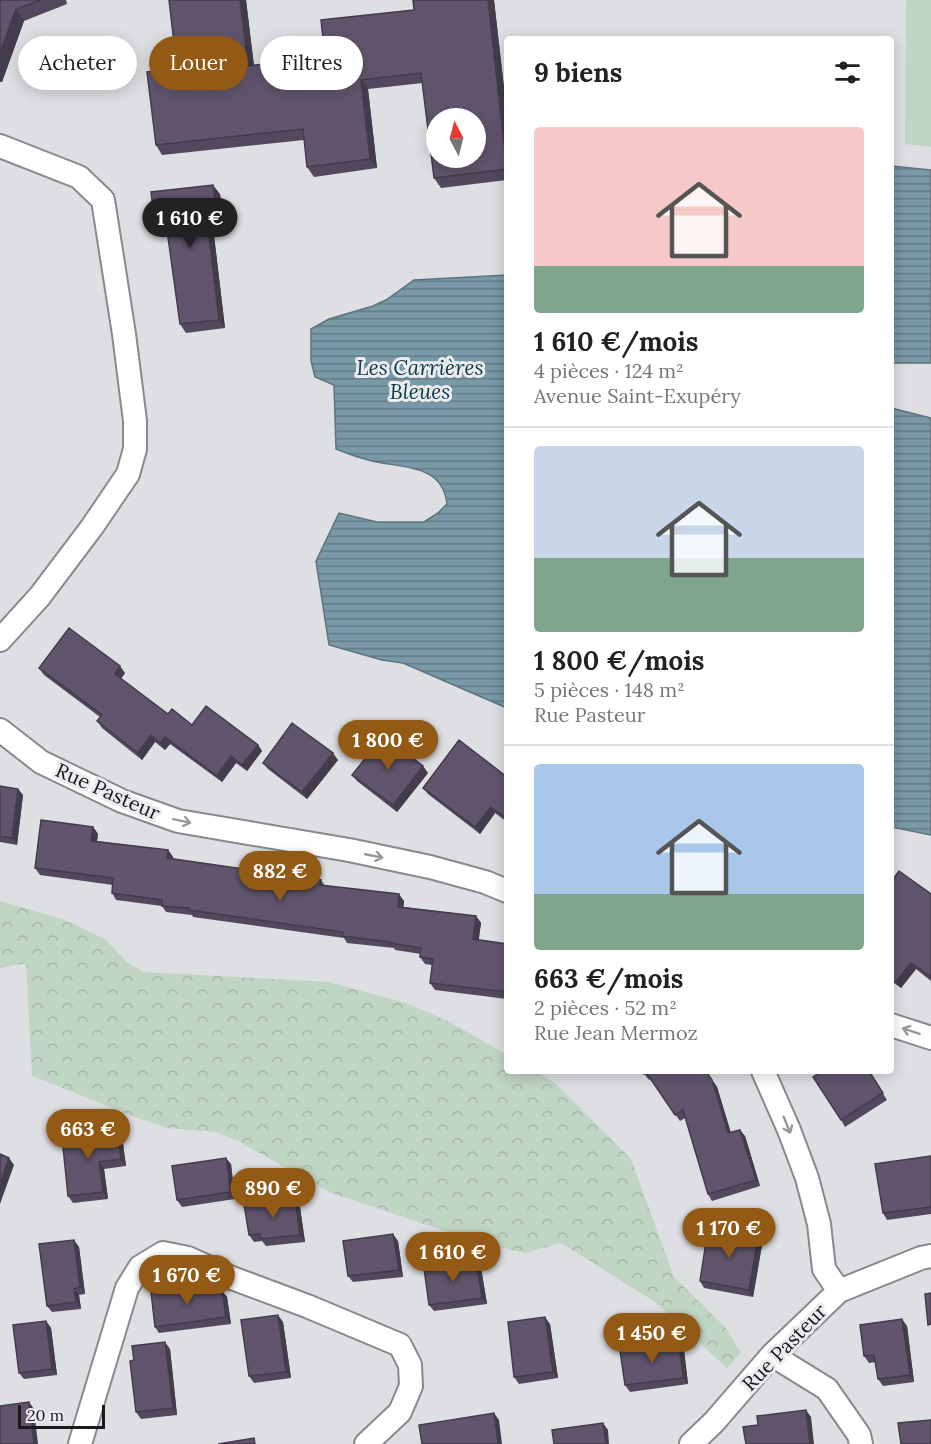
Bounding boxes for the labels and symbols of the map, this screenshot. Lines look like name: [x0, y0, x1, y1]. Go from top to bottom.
north arrow: [426, 108, 486, 168]
pin: 1 610 €: [135, 198, 245, 249]
water label: Les Carrières Bleues: [357, 354, 483, 405]
pin: 1 800 €: [333, 720, 443, 771]
street label: Rue Pasteur: [52, 757, 164, 825]
one-way arrow: [172, 816, 191, 827]
one-way arrow: [364, 850, 383, 862]
pin: 882 €: [238, 851, 322, 902]
one-way arrow: [902, 1025, 921, 1036]
pin: 663 €: [46, 1109, 130, 1160]
one-way arrow: [782, 1115, 793, 1133]
pin: 890 €: [231, 1168, 315, 1219]
pin: 1 170 €: [674, 1208, 784, 1259]
pin: 1 610 €: [398, 1232, 508, 1283]
pin: 1 670 €: [132, 1255, 242, 1306]
street label: Rue Pasteur: [736, 1298, 832, 1396]
pin: 1 450 €: [597, 1313, 707, 1364]
scale bar: [18, 1402, 105, 1430]

